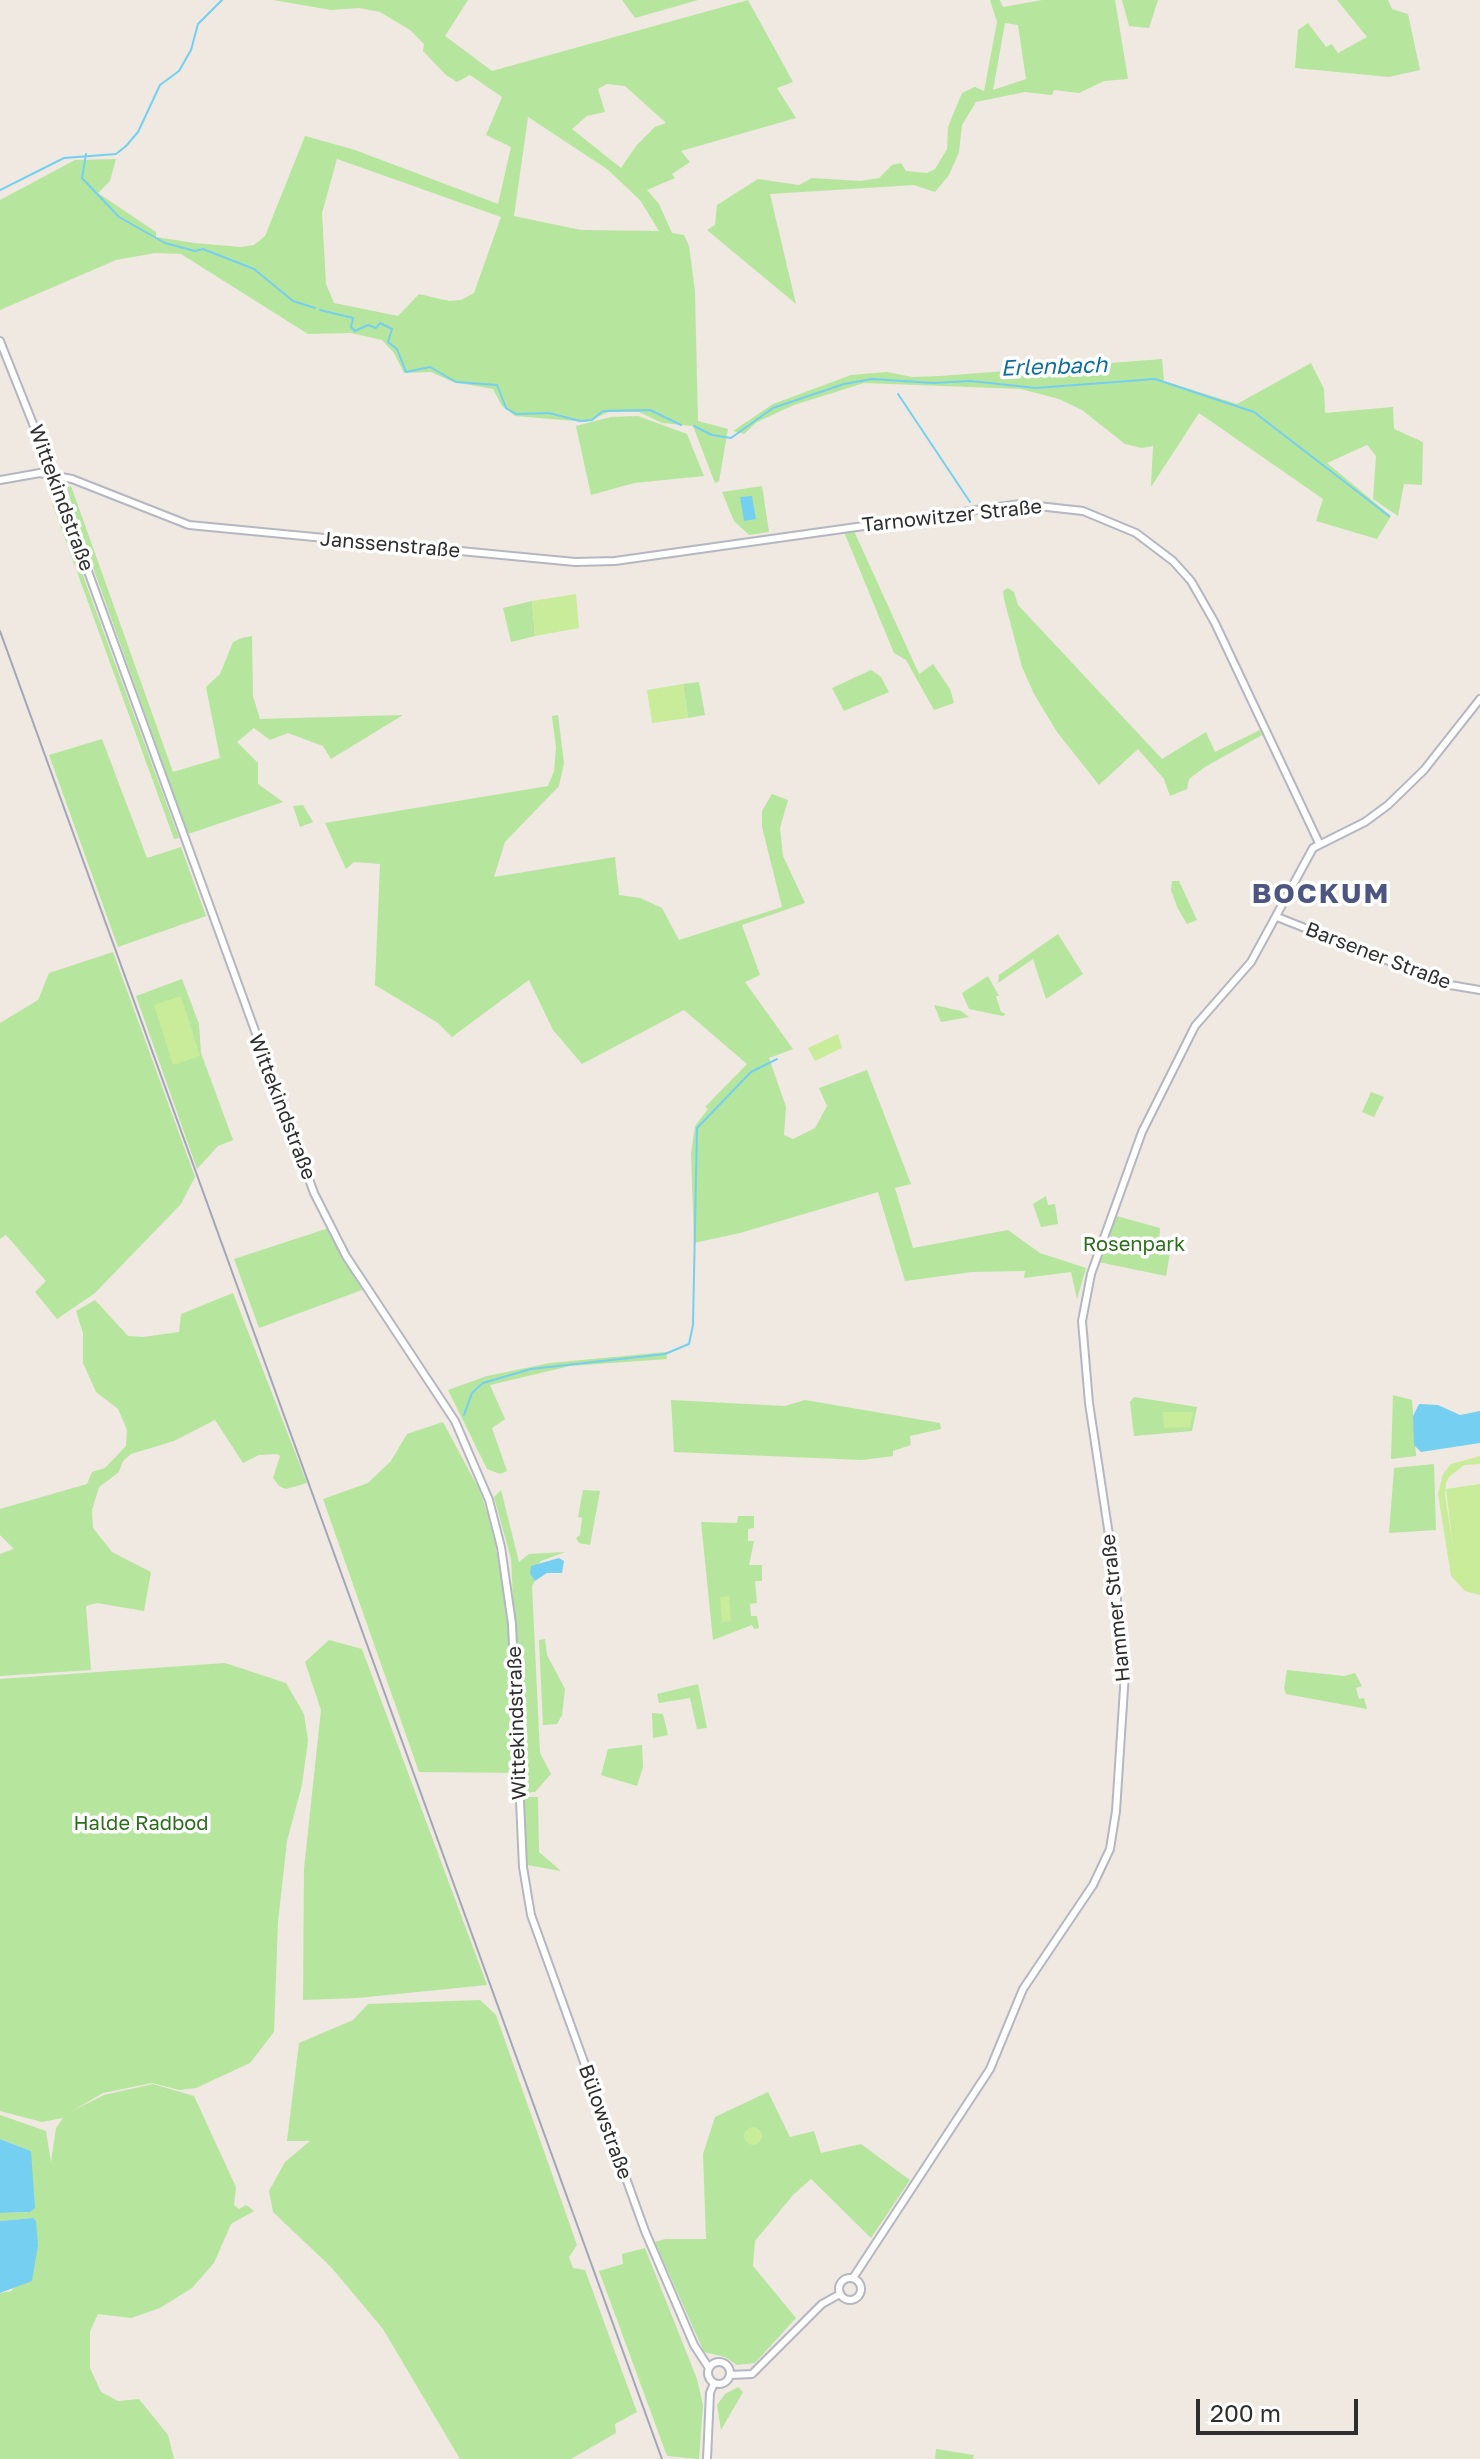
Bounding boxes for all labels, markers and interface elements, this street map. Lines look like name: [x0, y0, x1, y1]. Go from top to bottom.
water label: Erlenbach: [1000, 352, 1108, 382]
street label: Wittekindstraße: [23, 422, 99, 574]
street label: Tarnowitzer Straße: [861, 495, 1043, 537]
street label: Janssenstraße: [319, 527, 461, 563]
district label: BOCKUM: [1252, 877, 1390, 911]
street label: Barsener Straße: [1302, 917, 1454, 995]
street label: Wittekindstraße: [243, 1031, 321, 1183]
park label: Rosenpark: [1083, 1233, 1185, 1257]
street label: Hammer Straße: [1096, 1533, 1136, 1683]
street label: Wittekindstraße: [502, 1646, 532, 1800]
park label: Halde Radbod: [73, 1812, 209, 1836]
street label: Bülowstraße: [573, 2061, 637, 2183]
scale bar: [1200, 2383, 1362, 2433]
text: 200 m: [1210, 2398, 1281, 2427]

